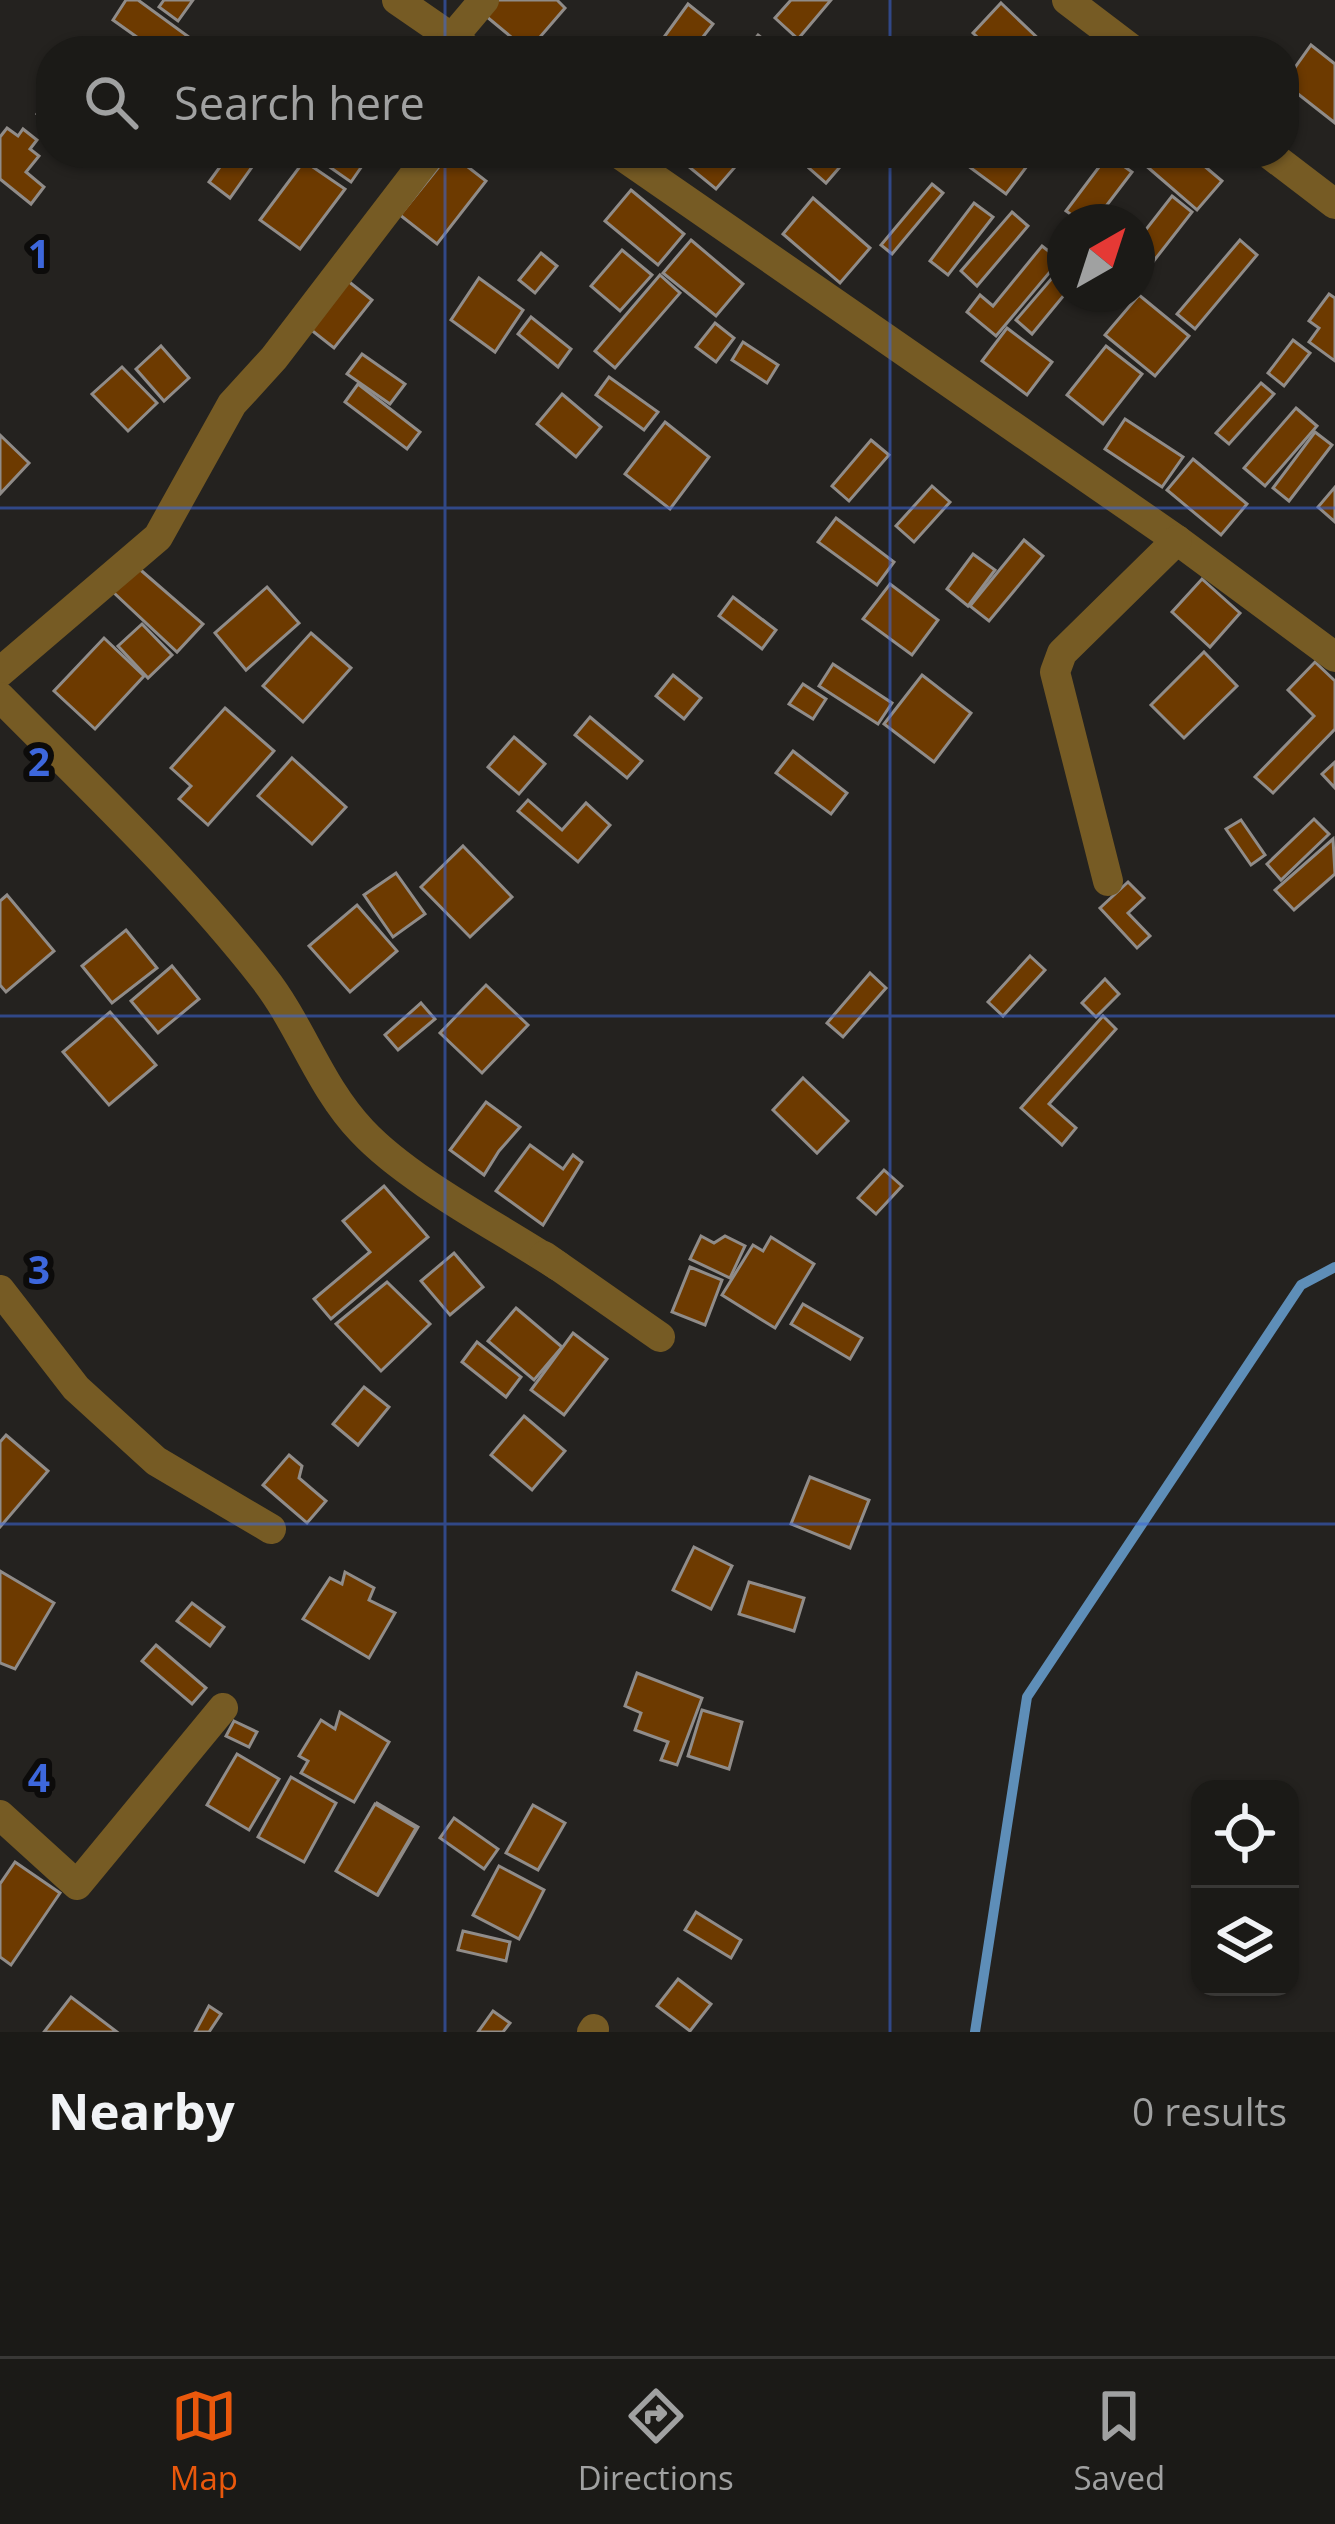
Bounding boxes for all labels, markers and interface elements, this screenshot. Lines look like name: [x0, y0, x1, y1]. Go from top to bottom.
search box: [36, 36, 1299, 168]
icon: search: [78, 69, 144, 135]
text: Search here: [174, 72, 425, 133]
north arrow: [1047, 204, 1155, 312]
text: 1: [28, 226, 50, 279]
text: 2: [28, 734, 50, 787]
text: 3: [28, 1242, 50, 1295]
text: 4: [28, 1750, 50, 1803]
map controls: [1191, 1780, 1299, 1996]
button: locate: [1191, 1780, 1299, 1888]
button: layers: [1191, 1888, 1299, 1996]
text: Nearby: [48, 2075, 235, 2145]
text: 0 results: [1132, 2084, 1287, 2137]
tab: Map: [170, 2383, 238, 2500]
tab: Directions: [578, 2383, 734, 2500]
tab: Saved: [1073, 2383, 1165, 2500]

